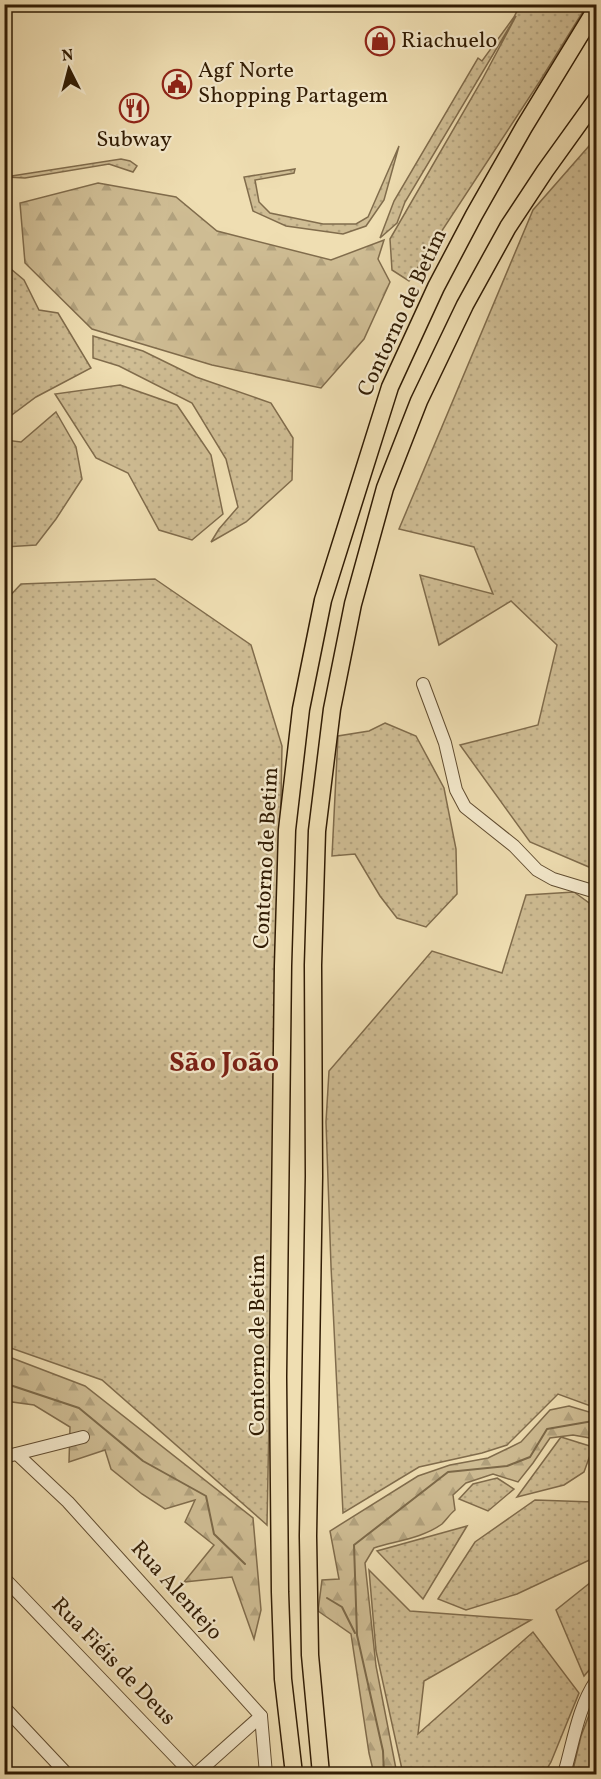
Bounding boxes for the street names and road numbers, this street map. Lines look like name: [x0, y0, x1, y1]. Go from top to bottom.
street label: Contorno de Betim: [350, 224, 456, 402]
street label: Contorno de Betim: [247, 766, 287, 950]
street label: Contorno de Betim: [243, 1254, 274, 1436]
street label: Rua Alentejo: [123, 1534, 229, 1648]
street label: Rua Fiéis de Deus: [44, 1591, 182, 1733]

